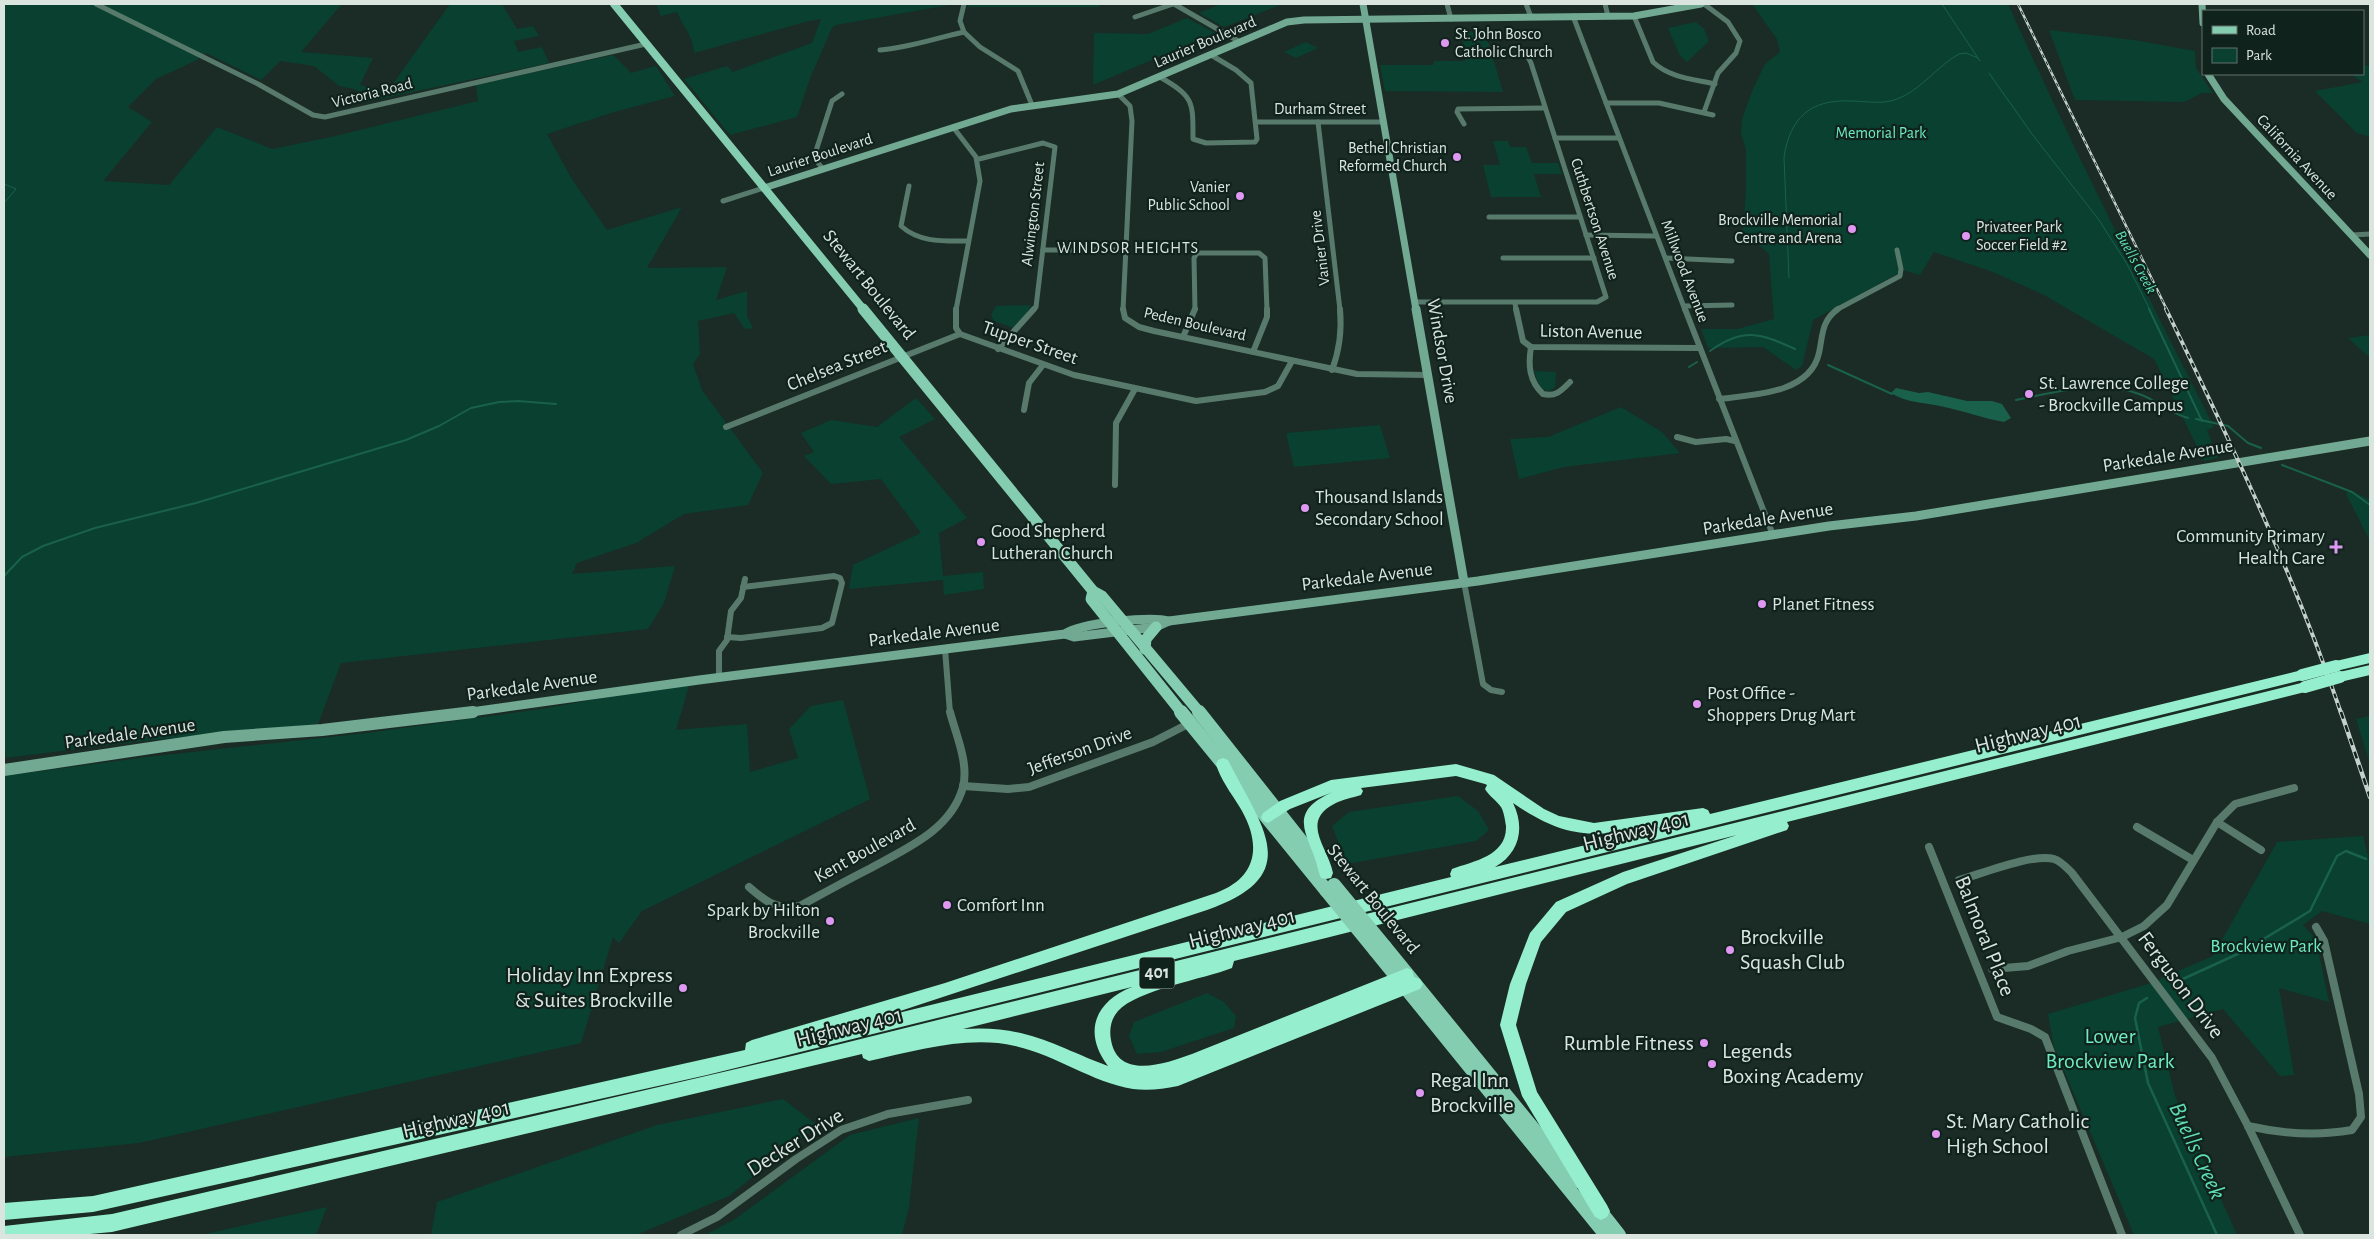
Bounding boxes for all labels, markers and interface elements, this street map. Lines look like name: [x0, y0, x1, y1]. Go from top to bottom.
legend: [2202, 10, 2364, 75]
street label: Laurier Boulevard: [1152, 13, 1258, 71]
text: Road: [2246, 23, 2276, 38]
place label: St. John Bosco Catholic Church: [1455, 26, 1553, 60]
marker: St. John Bosco Catholic Church: [1439, 37, 1451, 49]
text: Park: [2246, 48, 2272, 63]
street label: Victoria Road: [330, 75, 414, 111]
street label: Durham Street: [1274, 101, 1366, 117]
street label: California Avenue: [2254, 111, 2340, 203]
park label: Memorial Park: [1836, 125, 1927, 141]
street label: Laurier Boulevard: [766, 131, 874, 179]
place label: Bethel Christian Reformed Church: [1339, 140, 1447, 174]
marker: Bethel Christian Reformed Church: [1451, 151, 1463, 163]
street label: Cuthbertson Avenue: [1568, 156, 1622, 282]
street label: Alwington Street: [1019, 161, 1047, 267]
place label: Vanier Public School: [1148, 179, 1231, 213]
marker: Vanier Public School: [1234, 190, 1246, 202]
street label: Vanier Drive: [1307, 209, 1333, 287]
place label: Brockville Memorial Centre and Arena: [1718, 212, 1842, 246]
street label: Millwood Avenue: [1658, 218, 1712, 324]
place label: Privateer Park Soccer Field #2: [1976, 219, 2067, 253]
marker: Brockville Memorial Centre and Arena: [1846, 223, 1858, 235]
street label: Stewart Boulevard: [819, 227, 919, 343]
water label: Buells Creek: [2112, 228, 2160, 296]
marker: Privateer Park Soccer Field #2: [1960, 230, 1972, 242]
district label: WINDSOR HEIGHTS: [1057, 240, 1199, 256]
street label: Windsor Drive: [1423, 297, 1461, 405]
street label: Peden Boulevard: [1142, 304, 1248, 344]
street label: Tupper Street: [980, 318, 1080, 368]
street label: Liston Avenue: [1539, 322, 1643, 342]
street label: Chelsea Street: [784, 337, 890, 395]
place label: St. Lawrence College - Brockville Campus: [2039, 374, 2189, 415]
marker: St. Lawrence College - Brockville Campus: [2023, 388, 2035, 400]
street label: Parkedale Avenue: [2101, 436, 2235, 476]
place label: Thousand Islands Secondary School: [1315, 488, 1444, 529]
street label: Parkedale Avenue: [1701, 499, 1835, 539]
marker: Thousand Islands Secondary School: [1299, 502, 1311, 514]
place label: Good Shepherd Lutheran Church: [991, 522, 1113, 563]
place label: Community Primary Health Care: [2176, 527, 2325, 568]
marker: Good Shepherd Lutheran Church: [975, 536, 987, 548]
marker: Community Primary Health Care: [2329, 540, 2343, 554]
street label: Parkedale Avenue: [1300, 560, 1434, 594]
place label: Planet Fitness: [1772, 595, 1874, 614]
marker: Planet Fitness: [1756, 598, 1768, 610]
street label: Parkedale Avenue: [867, 616, 1001, 650]
street label: Parkedale Avenue: [465, 667, 599, 705]
place label: Post Office - Shoppers Drug Mart: [1707, 684, 1855, 725]
marker: Post Office - Shoppers Drug Mart: [1691, 698, 1703, 710]
street label: Highway 401: [1972, 709, 2084, 757]
street label: Parkedale Avenue: [63, 715, 197, 753]
street label: Jefferson Drive: [1026, 723, 1134, 779]
street label: Highway 401: [1580, 807, 1692, 855]
street label: Kent Boulevard: [811, 815, 919, 887]
street label: Stewart Boulevard: [1323, 841, 1423, 957]
street label: Balmoral Place: [1951, 873, 2019, 999]
place label: Comfort Inn: [957, 896, 1045, 915]
marker: Comfort Inn: [941, 899, 953, 911]
place label: Spark by Hilton Brockville: [707, 901, 820, 942]
street label: Highway 401: [1186, 904, 1298, 952]
marker: Spark by Hilton Brockville: [824, 915, 836, 927]
place label: Brockville Squash Club: [1740, 926, 1845, 973]
street label: Ferguson Drive: [2134, 928, 2228, 1042]
park label: Brockview Park: [2210, 937, 2322, 956]
marker: Brockville Squash Club: [1724, 944, 1736, 956]
road number: 401: [1140, 958, 1174, 988]
place label: Holiday Inn Express & Suites Brockville: [506, 964, 673, 1011]
marker: Holiday Inn Express & Suites Brockville: [677, 982, 689, 994]
street label: Highway 401: [793, 1003, 905, 1051]
park label: Lower Brockview Park: [2045, 1025, 2175, 1072]
place label: Rumble Fitness: [1563, 1032, 1694, 1054]
marker: Rumble Fitness: [1698, 1037, 1710, 1049]
place label: Legends Boxing Academy: [1722, 1040, 1864, 1087]
marker: Legends Boxing Academy: [1706, 1058, 1718, 1070]
place label: Regal Inn Brockville: [1430, 1069, 1514, 1116]
marker: Regal Inn Brockville: [1414, 1087, 1426, 1099]
street label: Highway 401: [400, 1096, 512, 1142]
water label: Buells Creek: [2164, 1099, 2230, 1203]
street label: Decker Drive: [743, 1104, 847, 1180]
place label: St. Mary Catholic High School: [1946, 1110, 2089, 1157]
marker: St. Mary Catholic High School: [1930, 1128, 1942, 1140]

